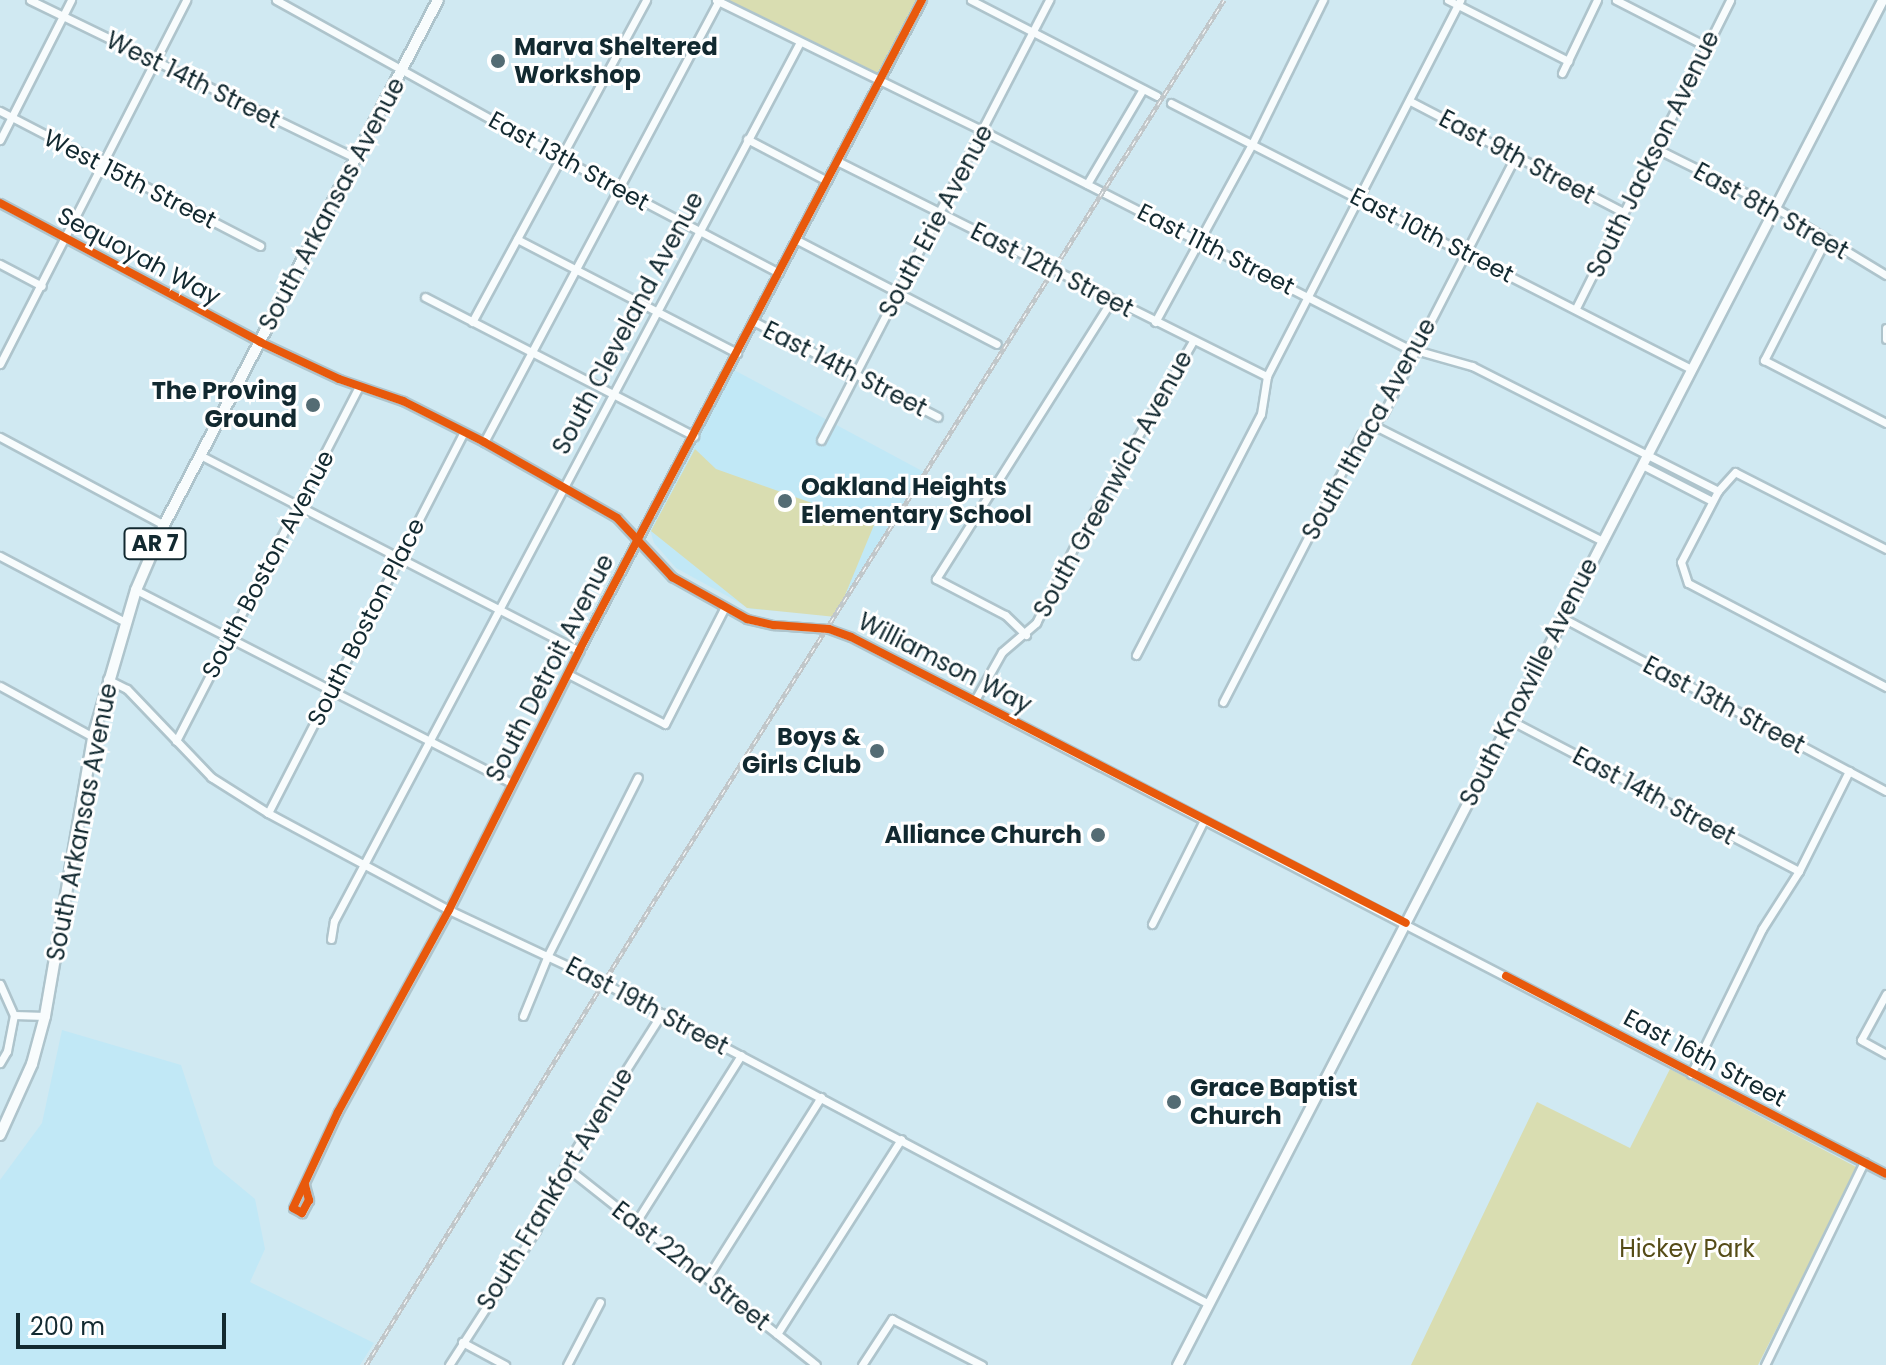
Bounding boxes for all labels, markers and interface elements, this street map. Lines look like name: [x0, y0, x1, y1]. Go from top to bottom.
street label: West 14th Street: [102, 26, 284, 134]
street label: South Jackson Avenue: [1581, 26, 1725, 282]
place label: Marva Sheltered Workshop: [514, 33, 718, 89]
marker: Marva Sheltered Workshop: [489, 52, 507, 70]
street label: South Arkansas Avenue: [253, 73, 411, 335]
street label: East 9th Street: [1434, 104, 1600, 210]
street label: East 13th Street: [484, 105, 654, 217]
street label: South Erie Avenue: [873, 120, 999, 322]
street label: West 15th Street: [39, 123, 221, 235]
street label: East 8th Street: [1689, 157, 1853, 265]
street label: East 10th Street: [1345, 181, 1519, 289]
street label: South Cleveland Avenue: [546, 187, 710, 459]
street label: East 11th Street: [1133, 197, 1299, 301]
street label: Sequoyah Way: [53, 201, 225, 311]
street label: East 12th Street: [966, 217, 1138, 323]
street label: South Ithaca Avenue: [1296, 313, 1442, 545]
street label: East 14th Street: [758, 315, 932, 423]
street label: South Greenwich Avenue: [1028, 346, 1198, 622]
place label: The Proving Ground: [152, 377, 297, 433]
marker: The Proving Ground: [304, 396, 322, 414]
street label: South Boston Avenue: [196, 445, 340, 683]
place label: Oakland Heights Elementary School: [801, 473, 1032, 529]
marker: Oakland Heights Elementary School: [776, 492, 794, 510]
street label: South Boston Place: [301, 513, 431, 731]
road number: AR 7: [123, 526, 187, 562]
street label: South Detroit Avenue: [480, 549, 620, 787]
street label: South Knoxville Avenue: [1454, 553, 1604, 811]
street label: Williamson Way: [853, 607, 1037, 719]
street label: East 13th Street: [1638, 650, 1810, 760]
street label: South Arkansas Avenue: [41, 681, 123, 963]
place label: Boys & Girls Club: [742, 723, 861, 779]
street label: East 14th Street: [1568, 741, 1740, 851]
marker: Boys & Girls Club: [868, 742, 886, 760]
place label: Alliance Church: [885, 821, 1082, 849]
marker: Alliance Church: [1089, 826, 1107, 844]
street label: East 19th Street: [561, 951, 733, 1061]
street label: East 16th Street: [1619, 1003, 1791, 1113]
street label: South Frankfort Avenue: [471, 1063, 639, 1315]
place label: Grace Baptist Church: [1190, 1074, 1358, 1130]
marker: Grace Baptist Church: [1165, 1093, 1183, 1111]
street label: East 22nd Street: [606, 1196, 776, 1336]
park label: Hickey Park: [1619, 1235, 1755, 1263]
scale bar: [20, 1297, 230, 1347]
text: 200 m: [30, 1310, 105, 1343]

